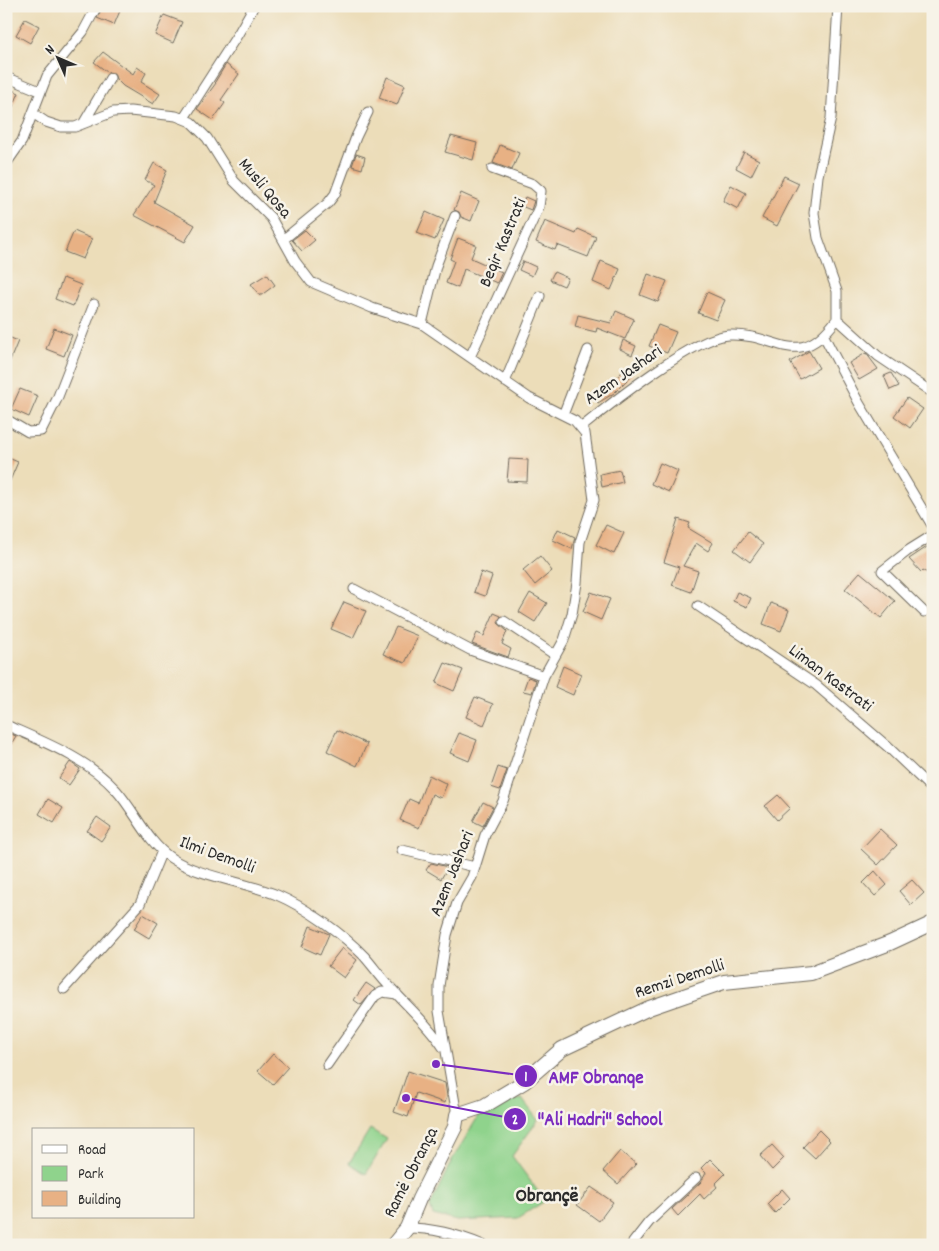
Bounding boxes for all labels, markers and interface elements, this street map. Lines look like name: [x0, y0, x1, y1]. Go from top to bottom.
north arrow: [32, 32, 82, 82]
text: N: [41, 41, 60, 60]
street label: Musli Qosa: [231, 153, 297, 225]
street label: Beqir Kastrati: [474, 195, 534, 291]
street label: Azem Jashari: [580, 340, 668, 412]
street label: Liman Kastrati: [783, 639, 877, 719]
street label: Azem Jashari: [424, 827, 482, 921]
street label: Ilmi Demolli: [176, 831, 258, 881]
street label: Remzi Demolli: [632, 954, 728, 1006]
callout: AMF Obranqe: [513, 1059, 653, 1093]
text: AMF Obranqe: [548, 1066, 644, 1093]
text: 1: [524, 1067, 528, 1089]
callout: "Ali Hadri" School: [502, 1102, 672, 1136]
text: "Ali Hadri" School: [538, 1108, 663, 1135]
text: 2: [512, 1110, 518, 1132]
street label: Ramë Obrança: [378, 1123, 446, 1223]
legend: [32, 1128, 195, 1218]
text: Road: [78, 1140, 106, 1162]
text: Park: [78, 1164, 104, 1186]
district label: Obrançë: [516, 1183, 579, 1211]
text: Building: [78, 1190, 121, 1212]

